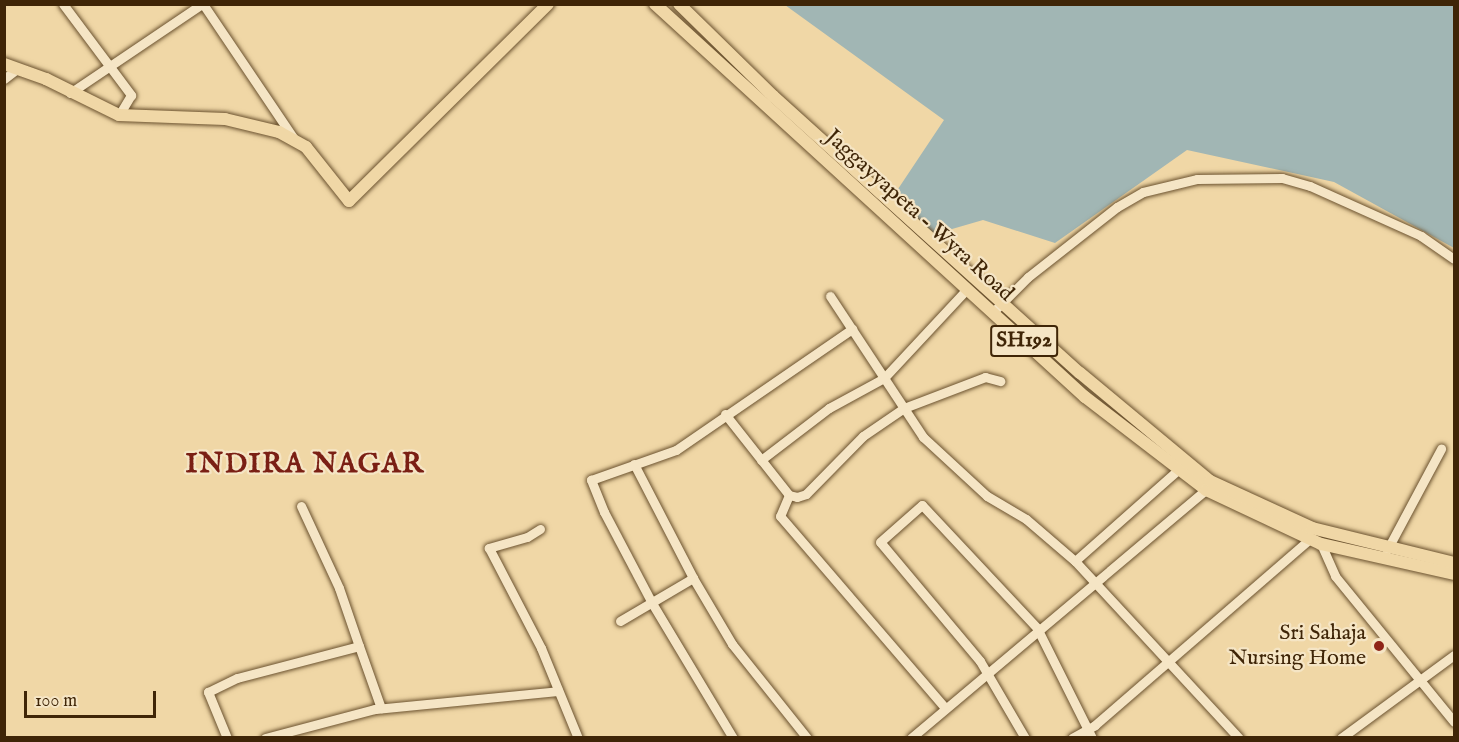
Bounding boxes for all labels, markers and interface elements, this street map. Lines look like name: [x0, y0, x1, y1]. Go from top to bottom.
street label: Jaggayyapeta - Wyra Road: [819, 124, 1019, 308]
road number: SH192: [990, 323, 1058, 359]
district label: INDIRA NAGAR: [185, 448, 425, 482]
place label: Sri Sahaja Nursing Home: [1229, 620, 1366, 672]
marker: Sri Sahaja Nursing Home: [1370, 637, 1388, 655]
scale bar: [27, 679, 159, 717]
text: 100 m: [35, 690, 77, 713]

